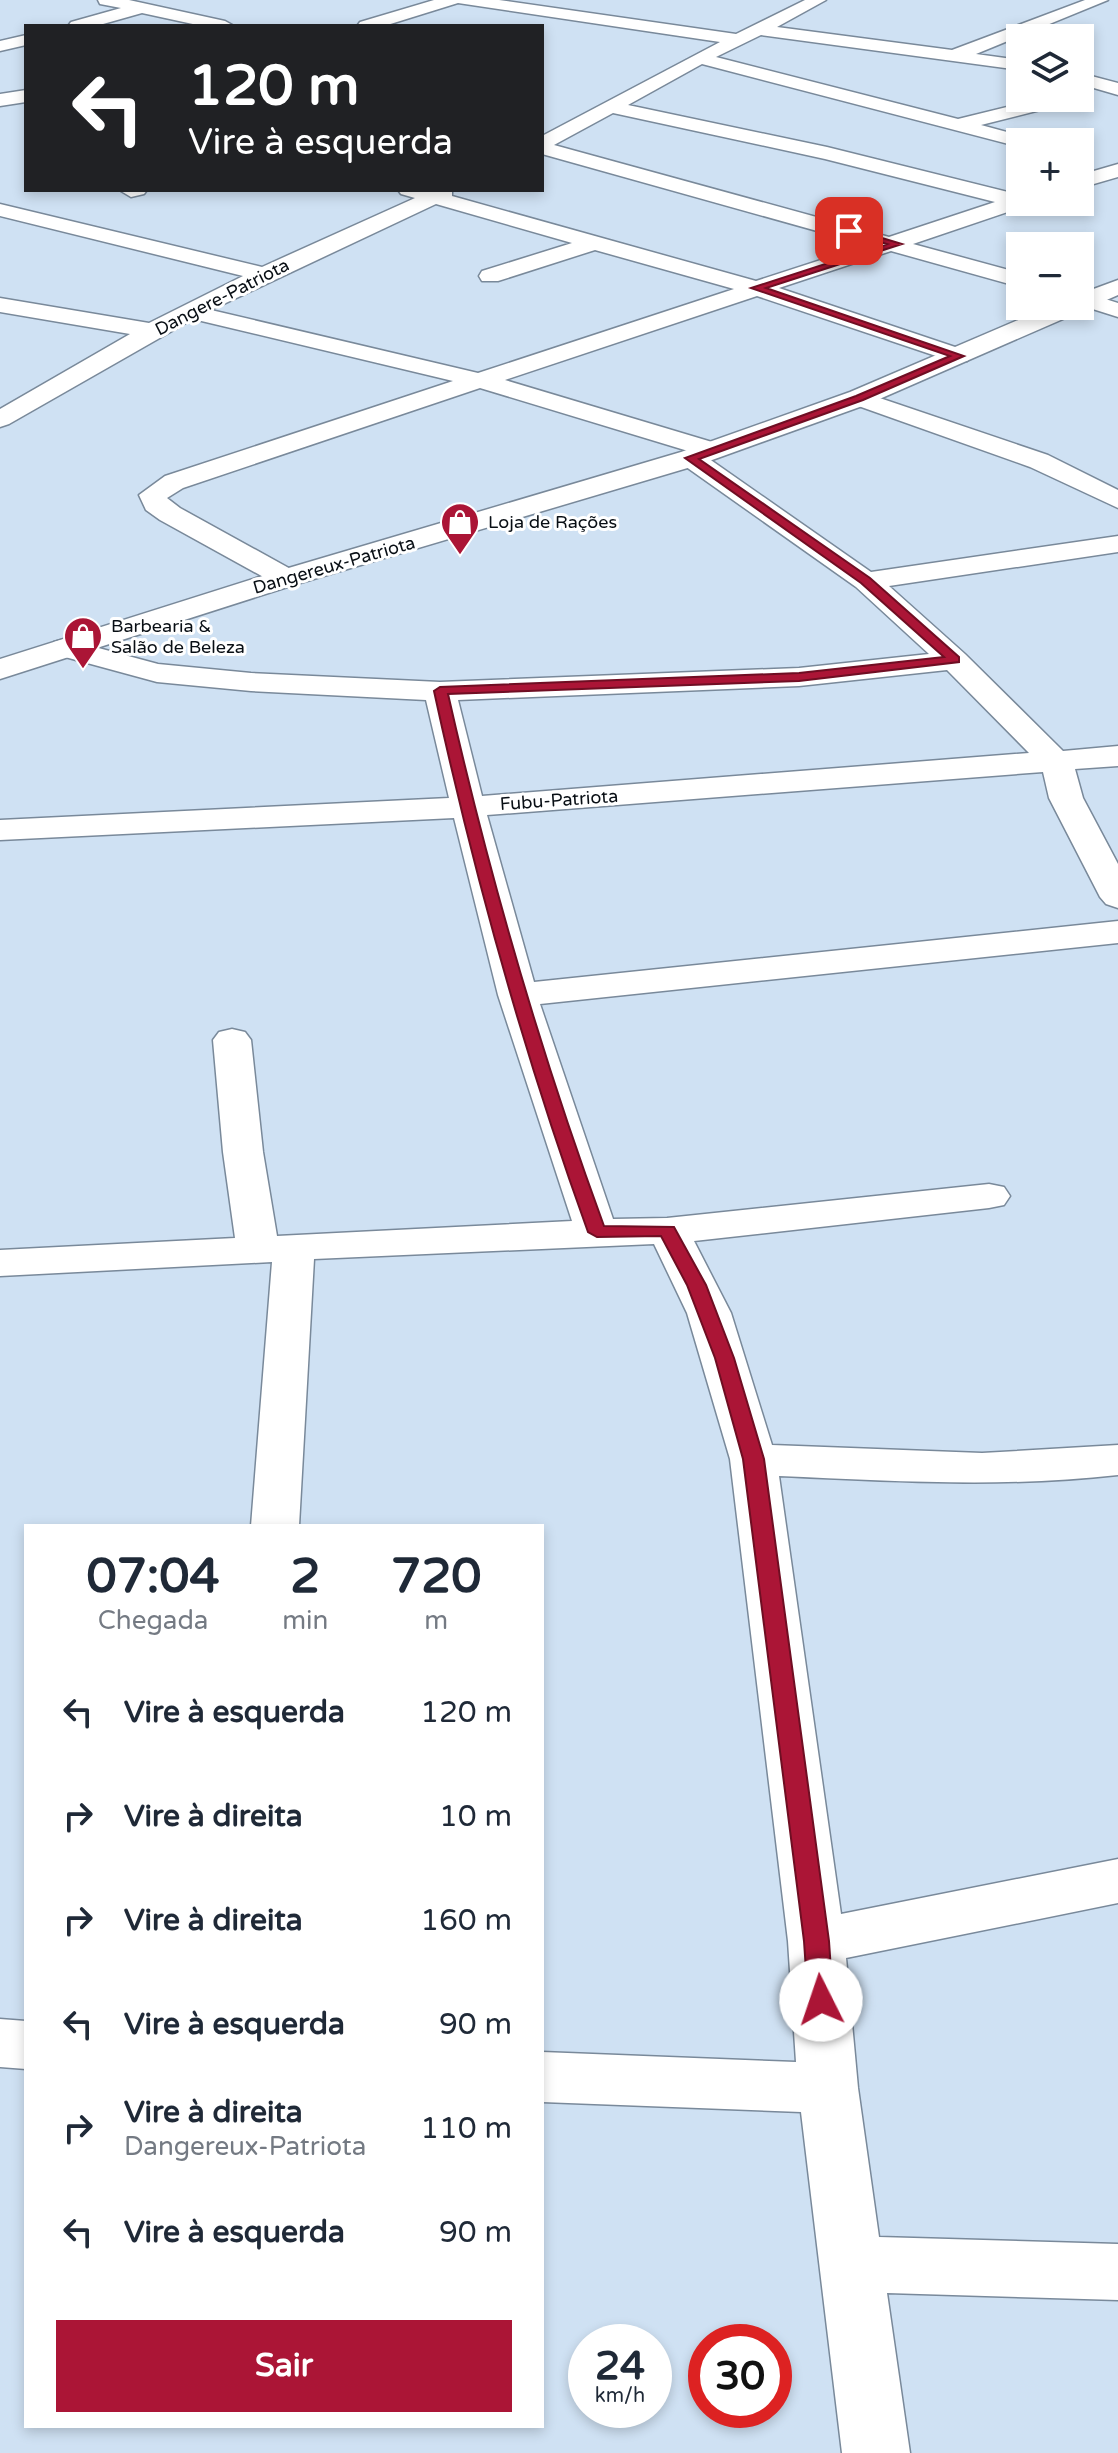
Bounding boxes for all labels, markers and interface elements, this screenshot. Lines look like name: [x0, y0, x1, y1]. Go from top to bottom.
map controls: [1006, 24, 1094, 320]
button: layers: [1006, 24, 1094, 112]
text: 120 m: [188, 53, 359, 120]
icon: left: [56, 56, 160, 160]
text: Vire à esquerda: [188, 121, 453, 164]
button: +: [1006, 128, 1094, 216]
pin: [815, 197, 883, 265]
icon: arrive: [827, 209, 871, 253]
button: −: [1006, 232, 1094, 320]
street label: Dangere-Patriota: [151, 254, 293, 340]
shop icon: Loja de Rações: [439, 501, 481, 556]
place label: Loja de Rações: [488, 511, 617, 533]
street label: Dangereux-Patriota: [250, 531, 418, 599]
shop icon: Barbearia & Salão de Beleza: [62, 615, 104, 670]
place label: Barbearia & Salão de Beleza: [111, 615, 245, 658]
street label: Fubu-Patriota: [499, 785, 619, 815]
text: 07:04: [87, 1548, 220, 1606]
text: 2: [290, 1548, 320, 1606]
text: 720: [391, 1548, 481, 1606]
text: Chegada: [98, 1605, 208, 1636]
text: min: [282, 1605, 328, 1636]
text: m: [424, 1605, 448, 1636]
icon: left: [56, 1690, 100, 1734]
text: Vire à esquerda: [124, 1694, 345, 1731]
text: 120 m: [420, 1694, 512, 1731]
icon: right: [56, 1794, 100, 1838]
text: Vire à direita: [124, 1798, 303, 1835]
text: 10 m: [439, 1798, 512, 1835]
icon: right: [56, 1898, 100, 1942]
text: Vire à direita: [124, 1902, 303, 1939]
text: 160 m: [420, 1902, 512, 1939]
position arrow: [779, 1958, 863, 2042]
icon: left: [56, 2002, 100, 2046]
text: Vire à esquerda: [124, 2006, 345, 2043]
text: 90 m: [439, 2006, 512, 2043]
text: Vire à direita: [124, 2094, 303, 2131]
icon: right: [56, 2106, 100, 2150]
text: 110 m: [420, 2110, 512, 2147]
text: Dangereux-Patriota: [124, 2131, 366, 2162]
icon: left: [56, 2210, 100, 2254]
text: Vire à esquerda: [124, 2214, 345, 2251]
text: 90 m: [439, 2214, 512, 2251]
button: Sair: [56, 2320, 512, 2412]
speed limit sign: 30: [688, 2324, 792, 2428]
text: 24: [595, 2342, 645, 2390]
text: km/h: [595, 2384, 645, 2408]

